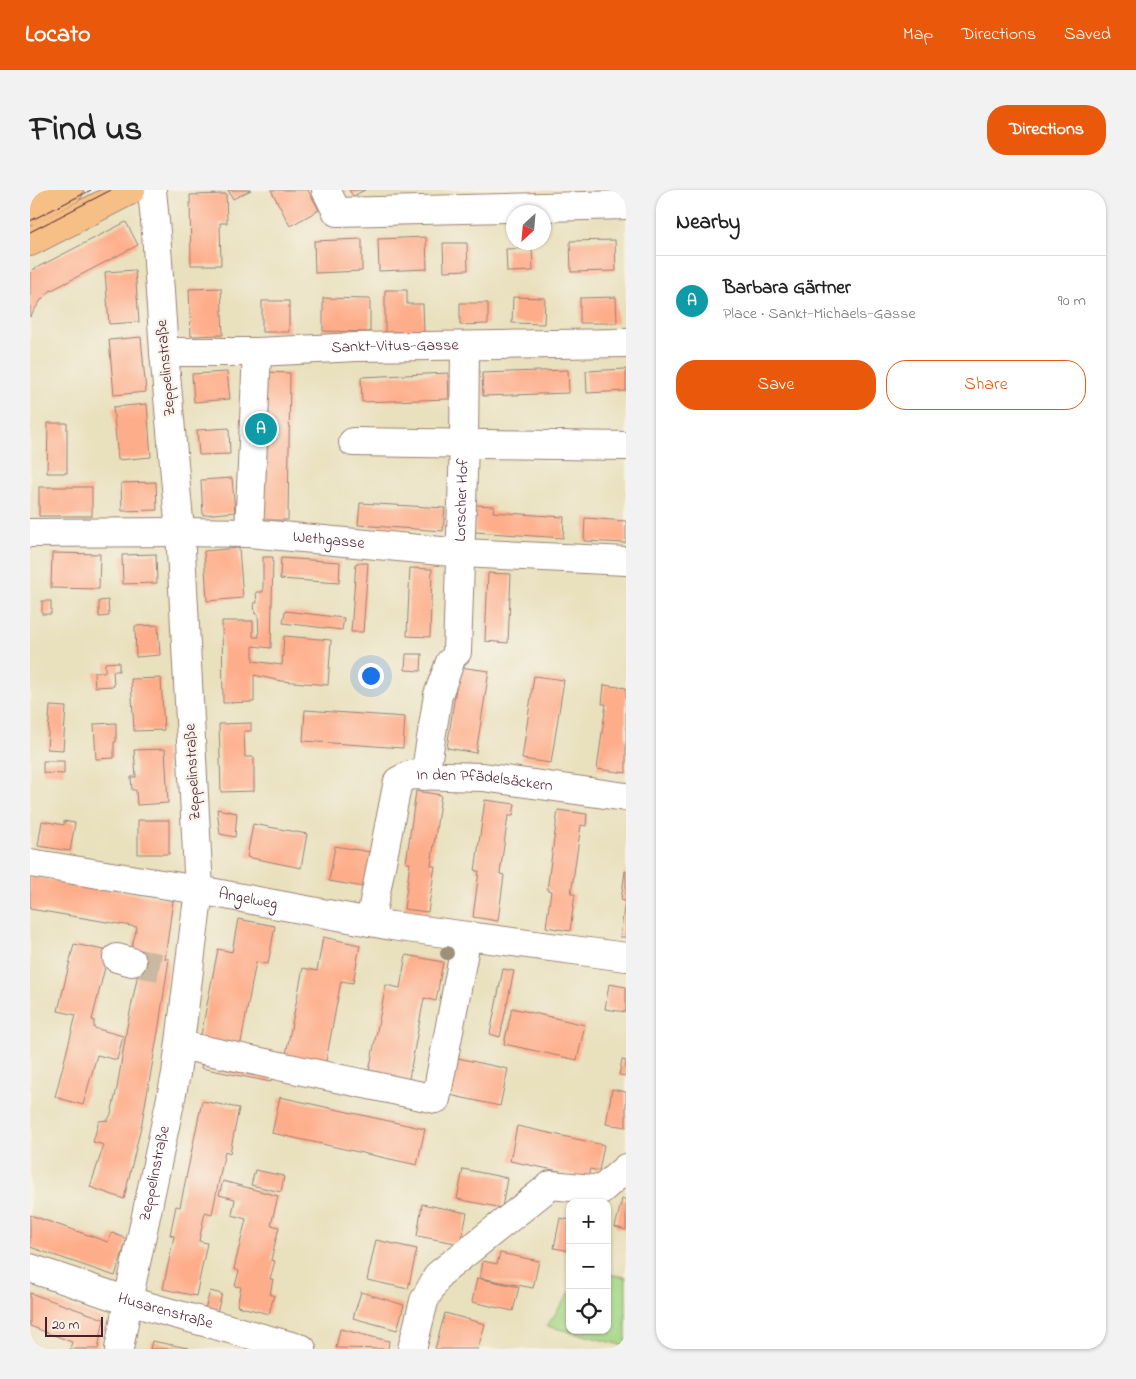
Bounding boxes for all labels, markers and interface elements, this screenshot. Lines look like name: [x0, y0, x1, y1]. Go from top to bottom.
text: Locato: [25, 18, 91, 53]
text: Map: [903, 22, 933, 48]
text: Directions: [961, 22, 1036, 48]
text: Saved: [1064, 22, 1111, 48]
text: Find us: [30, 105, 142, 156]
button: Directions: [987, 105, 1106, 155]
north arrow: [506, 205, 551, 250]
text: Nearby: [676, 208, 740, 238]
text: Barbara Gärtner: [723, 275, 851, 302]
text: A: [687, 289, 697, 313]
text: 90 m: [1058, 289, 1086, 313]
text: Place · Sankt-Michaels-Gasse: [723, 302, 916, 326]
street label: Zeppelinstraße: [150, 318, 182, 417]
street label: Sankt-Vitus-Gasse: [331, 333, 460, 360]
button: Save: [676, 360, 876, 410]
button: Share: [886, 360, 1086, 410]
pin: A: [245, 410, 277, 448]
street label: Lorscher Hof: [449, 457, 476, 542]
street label: Wethgasse: [292, 525, 366, 556]
your location: [358, 663, 384, 689]
street label: Zeppelinstraße: [178, 722, 208, 821]
street label: In den Pfädelsäckern: [416, 763, 554, 799]
street label: Angelweg: [216, 882, 280, 916]
street label: Zeppelinstraße: [133, 1123, 177, 1224]
map controls: [566, 1199, 611, 1334]
button: +: [566, 1199, 611, 1244]
button: −: [566, 1244, 611, 1289]
street label: Husarenstraße: [114, 1286, 216, 1336]
button: locate: [566, 1289, 611, 1334]
scale bar: [45, 1314, 102, 1337]
text: 20 m: [52, 1315, 79, 1336]

